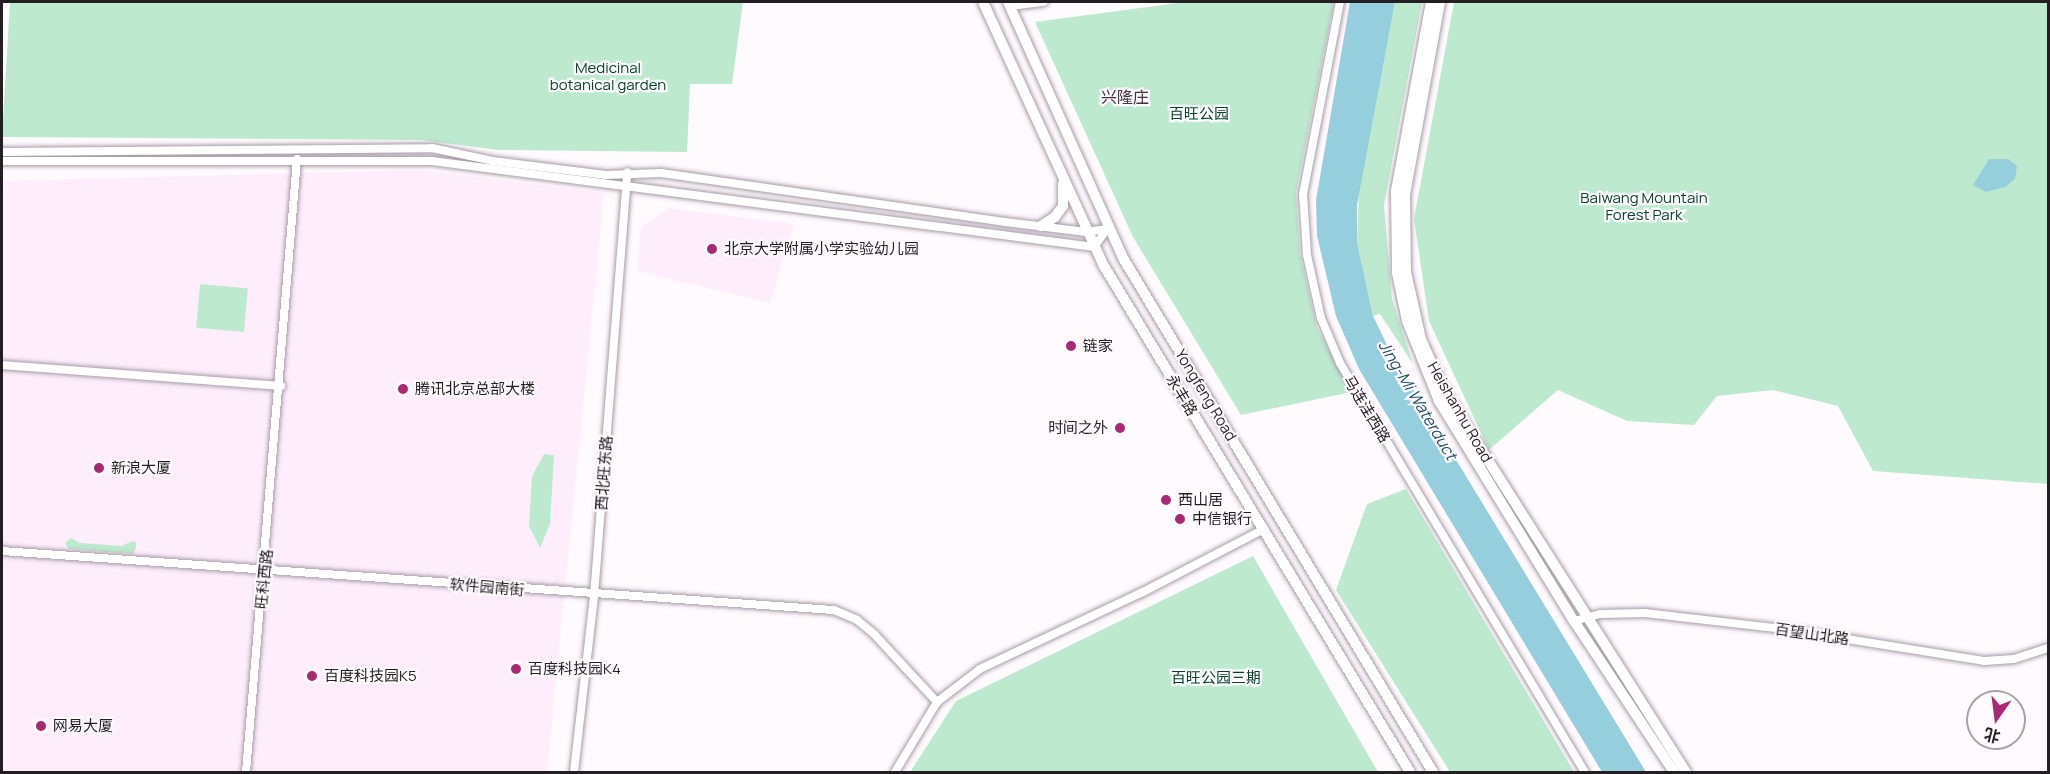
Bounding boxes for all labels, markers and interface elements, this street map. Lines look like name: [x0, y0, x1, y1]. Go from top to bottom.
park label: Medicinal botanical garden: [550, 58, 666, 93]
district label: 兴隆庄: [1101, 87, 1149, 107]
park label: 百旺公园: [1169, 105, 1229, 123]
park label: Baiwang Mountain Forest Park: [1580, 188, 1708, 223]
place label: 北京大学附属小学实验幼儿园: [724, 240, 919, 258]
marker: 北京大学附属小学实验幼儿园: [705, 242, 719, 256]
place label: 链家: [1083, 337, 1113, 355]
water label: Jing-Mi Waterduct: [1375, 337, 1461, 463]
marker: 链家: [1064, 339, 1078, 353]
street label: Yongfeng Road: [1172, 346, 1240, 444]
street label: Heishanhu Road: [1424, 359, 1496, 465]
street label: 永丰路: [1163, 371, 1201, 419]
street label: 马连洼西路: [1340, 372, 1394, 446]
place label: 腾讯北京总部大楼: [415, 380, 535, 398]
marker: 腾讯北京总部大楼: [396, 382, 410, 396]
place label: 时间之外: [1048, 419, 1108, 437]
marker: 时间之外: [1113, 421, 1127, 435]
street label: 西北旺东路: [592, 435, 616, 511]
place label: 新浪大厦: [111, 459, 171, 477]
marker: 新浪大厦: [92, 461, 106, 475]
place label: 西山居: [1178, 491, 1223, 509]
marker: 西山居: [1159, 493, 1173, 507]
place label: 中信银行: [1192, 510, 1252, 528]
marker: 中信银行: [1173, 512, 1187, 526]
street label: 旺科西路: [252, 548, 276, 610]
street label: 软件园南街: [449, 575, 525, 599]
street label: 百望山北路: [1774, 620, 1850, 648]
place label: 百度科技园K4: [528, 660, 621, 678]
marker: 百度科技园K4: [509, 662, 523, 676]
place label: 百度科技园K5: [324, 667, 417, 685]
marker: 百度科技园K5: [305, 669, 319, 683]
park label: 百旺公园三期: [1171, 669, 1261, 687]
north arrow: [1966, 690, 2026, 750]
place label: 网易大厦: [53, 717, 113, 735]
marker: 网易大厦: [34, 719, 48, 733]
text: 北: [1982, 723, 2003, 748]

